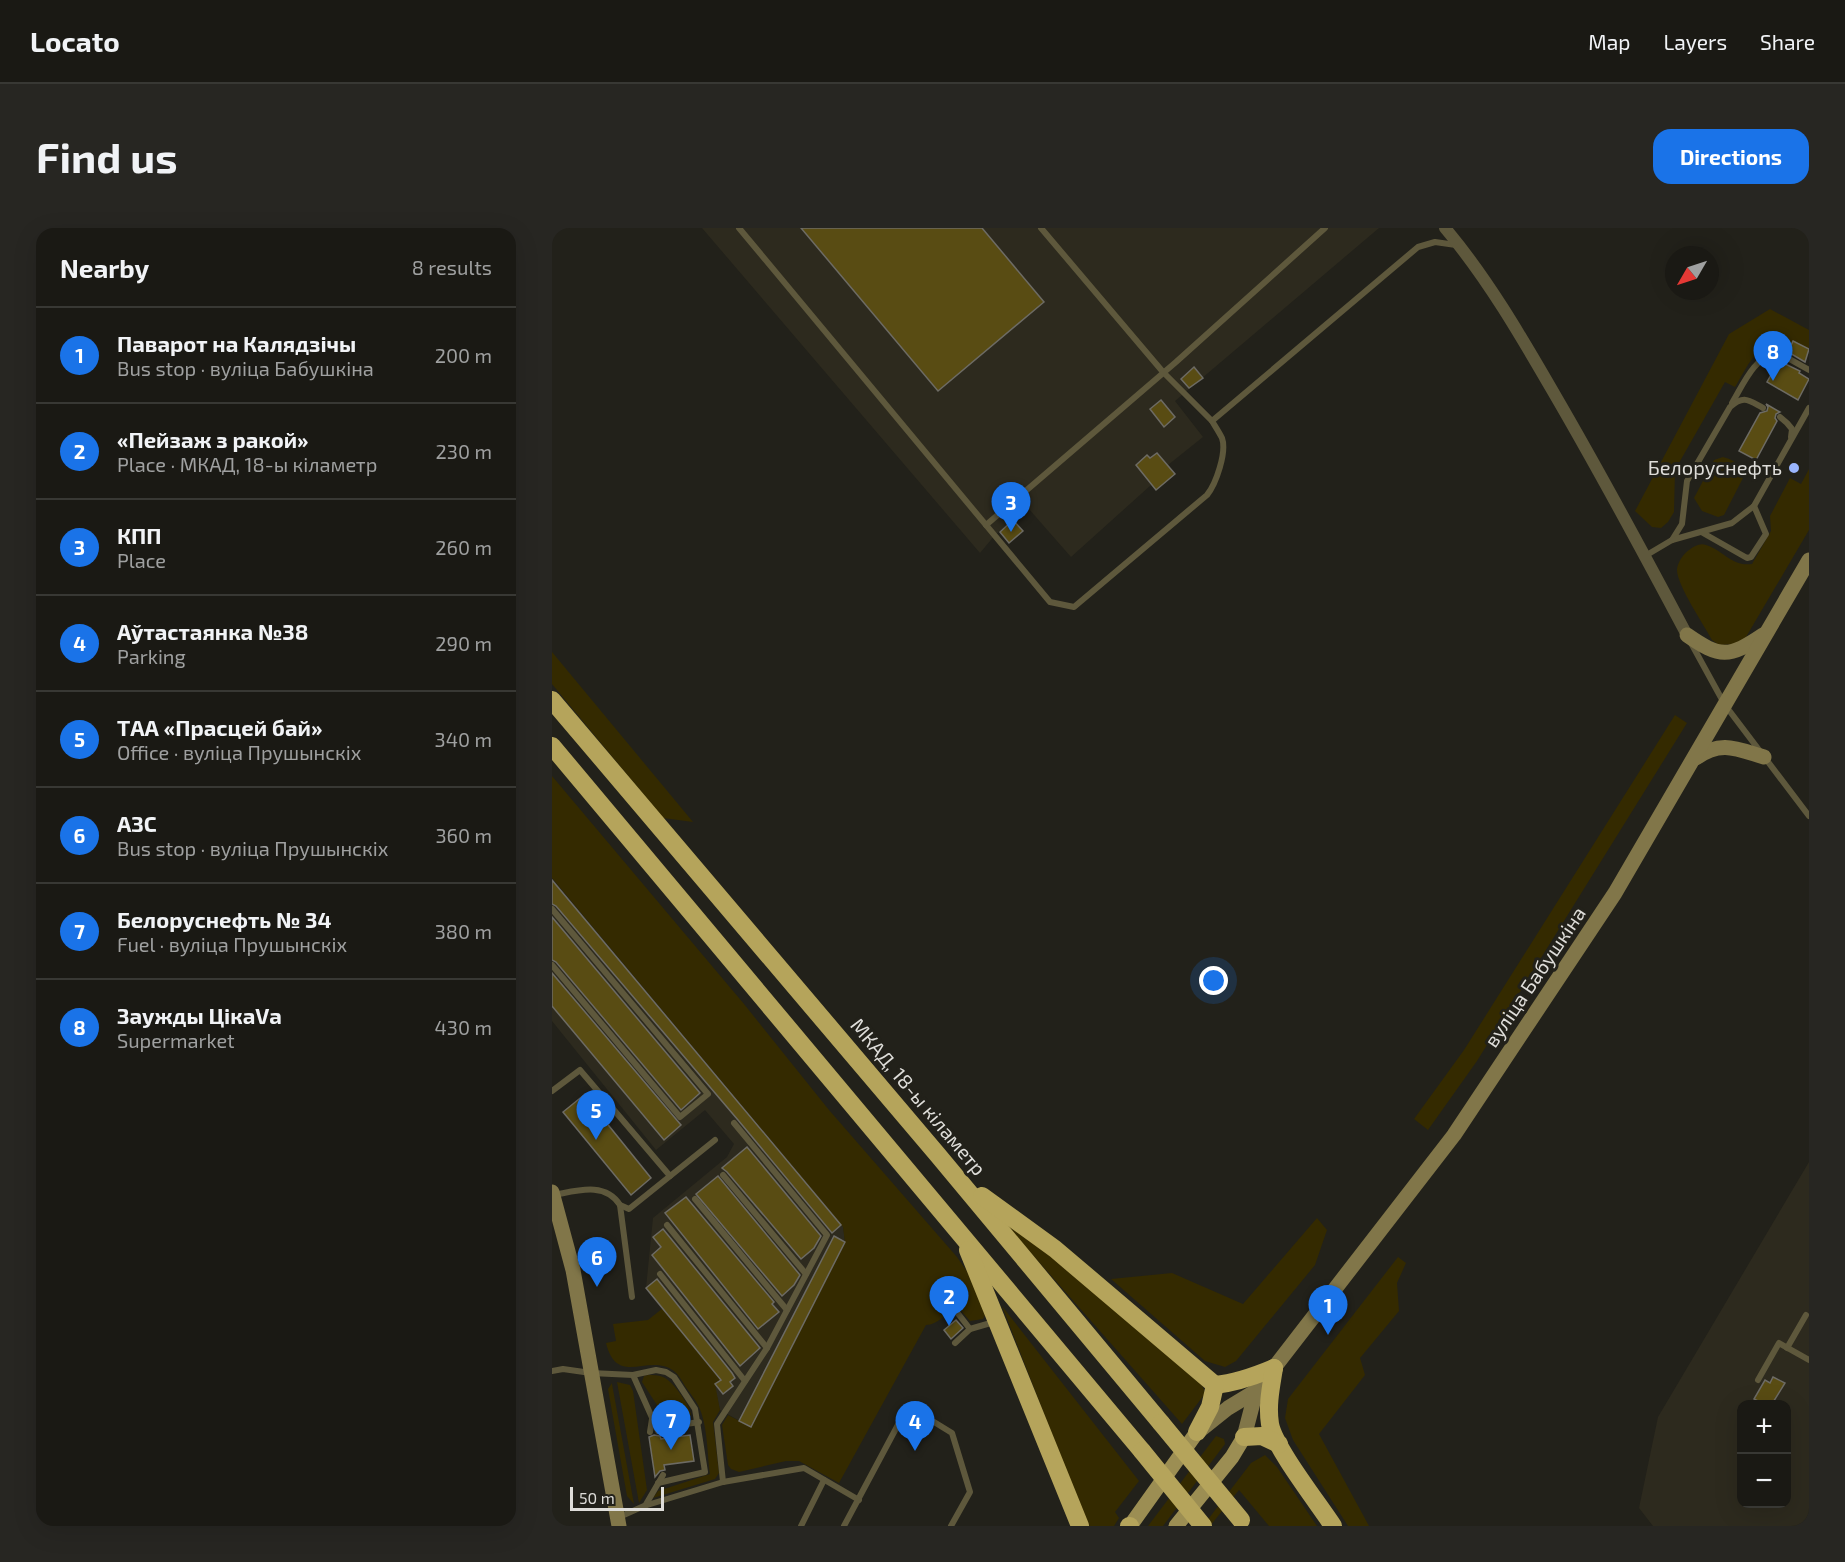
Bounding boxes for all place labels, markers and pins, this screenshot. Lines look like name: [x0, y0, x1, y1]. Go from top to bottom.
pin: 8: [1754, 332, 1792, 381]
place label: Белоруснефть: [1648, 455, 1782, 480]
marker: Белоруснефть: [1787, 461, 1801, 475]
pin: 3: [992, 482, 1030, 532]
pin: 5: [576, 1090, 615, 1140]
pin: 6: [578, 1238, 616, 1287]
pin: 2: [930, 1276, 968, 1326]
pin: 1: [1308, 1286, 1348, 1335]
pin: 7: [652, 1400, 690, 1450]
pin: 4: [896, 1402, 934, 1451]

